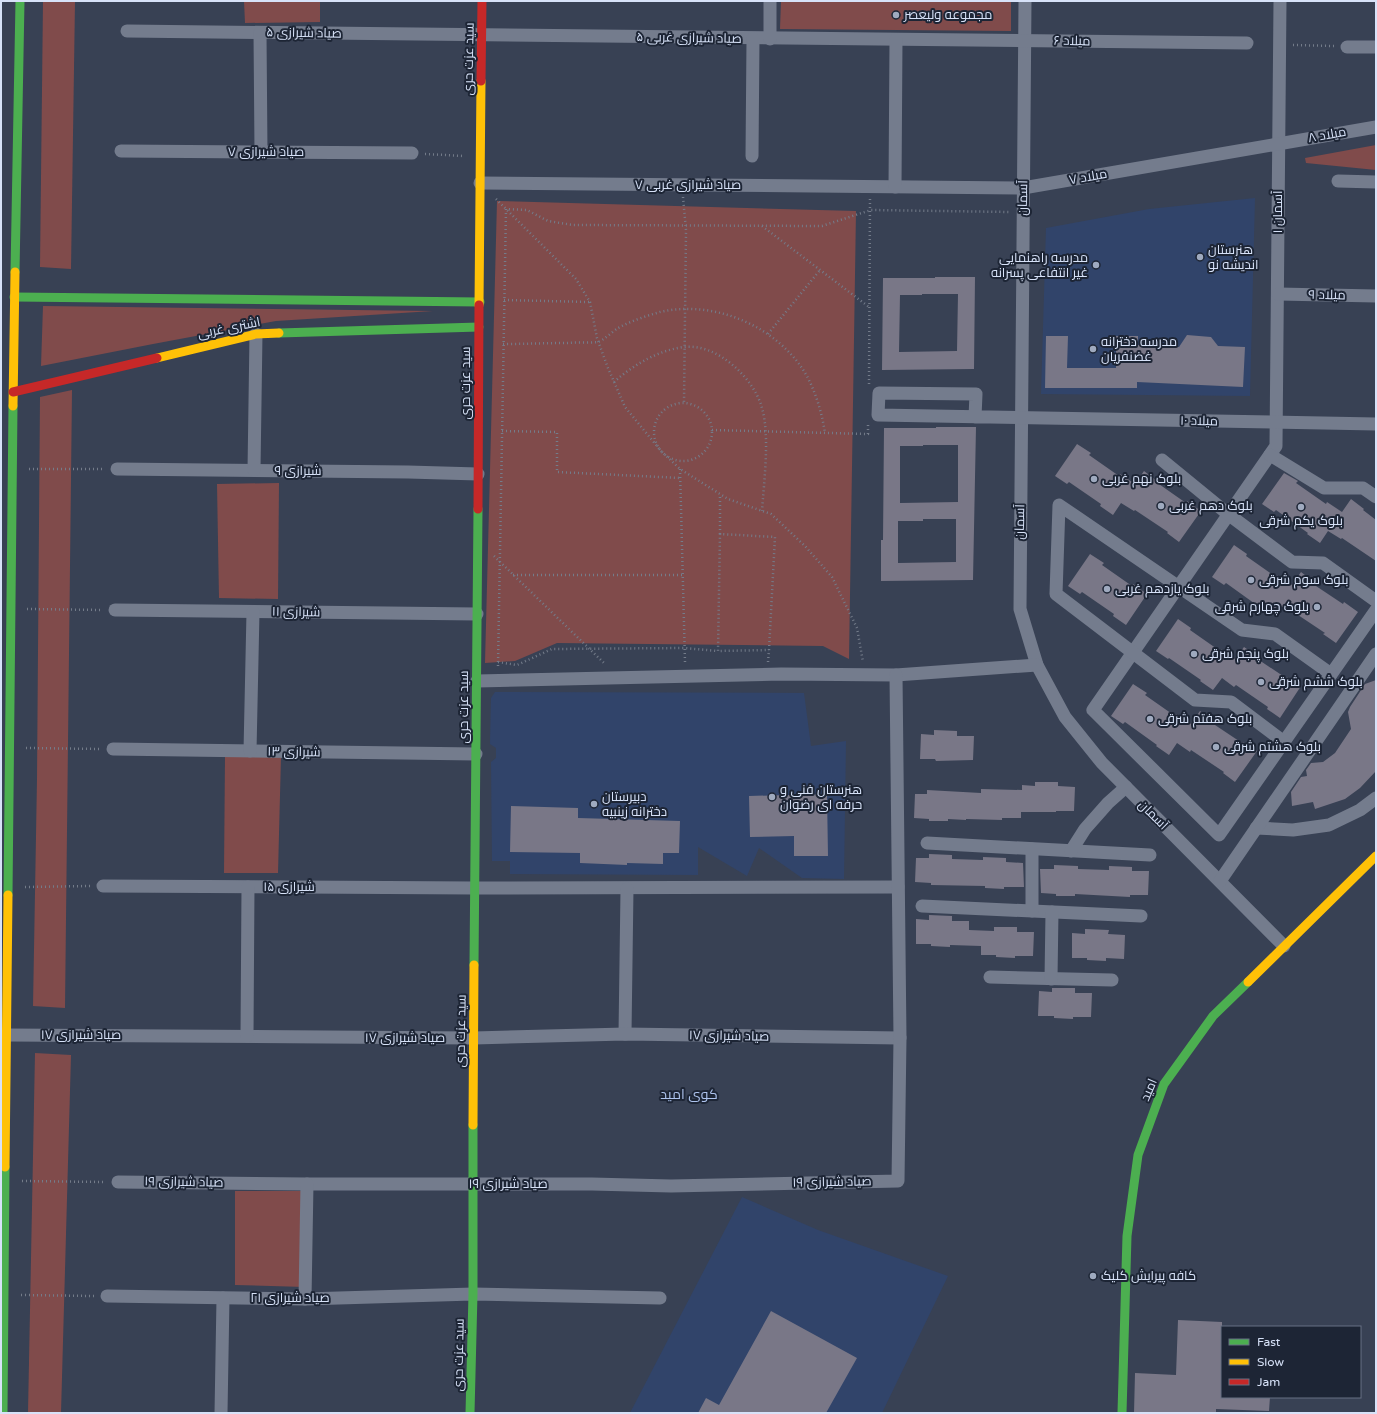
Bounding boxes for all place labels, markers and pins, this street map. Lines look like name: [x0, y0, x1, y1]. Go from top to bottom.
place label: مجموعه ولیعصر: [903, 7, 992, 23]
marker: مجموعه ولیعصر: [891, 10, 901, 20]
place label: هنرستان اندیشه نو: [1208, 242, 1258, 273]
place label: مدرسه راهنمایی غیر انتفاعی پسرانه: [991, 250, 1088, 282]
marker: هنرستان اندیشه نو: [1195, 252, 1205, 262]
marker: مدرسه راهنمایی غیر انتفاعی پسرانه: [1091, 260, 1101, 270]
place label: مدرسه دخترانه غضنفریان: [1101, 334, 1177, 365]
marker: مدرسه دخترانه غضنفریان: [1088, 344, 1098, 354]
place label: بلوک نهم غربی: [1102, 471, 1181, 488]
marker: بلوک نهم غربی: [1089, 474, 1099, 484]
place label: بلوک دهم غربی: [1169, 498, 1253, 515]
marker: بلوک دهم غربی: [1156, 501, 1166, 511]
marker: بلوک یکم شرقی: [1296, 502, 1306, 512]
place label: بلوک یکم شرقی: [1259, 513, 1343, 530]
place label: بلوک سوم شرقی: [1259, 572, 1349, 589]
marker: بلوک سوم شرقی: [1246, 575, 1256, 585]
place label: بلوک یازدهم غربی: [1115, 581, 1209, 598]
marker: بلوک یازدهم غربی: [1102, 584, 1112, 594]
place label: بلوک چهارم شرقی: [1215, 599, 1309, 616]
marker: بلوک چهارم شرقی: [1312, 602, 1322, 612]
place label: بلوک پنجم شرقی: [1202, 646, 1289, 663]
marker: بلوک پنجم شرقی: [1189, 649, 1199, 659]
place label: بلوک ششم شرقی: [1269, 674, 1363, 691]
marker: بلوک ششم شرقی: [1256, 677, 1266, 687]
place label: بلوک هفتم شرقی: [1158, 711, 1252, 728]
marker: بلوک هفتم شرقی: [1145, 714, 1155, 724]
place label: بلوک هشتم شرقی: [1224, 739, 1321, 756]
marker: بلوک هشتم شرقی: [1211, 742, 1221, 752]
place label: هنرستان فنی و حرفه ای رضوان: [780, 782, 862, 813]
place label: دبیرستان دخترانه زینبیه: [602, 789, 667, 820]
marker: هنرستان فنی و حرفه ای رضوان: [767, 792, 777, 802]
marker: دبیرستان دخترانه زینبیه: [589, 799, 599, 809]
place label: کافه پیرایش کلیک: [1101, 1268, 1196, 1285]
marker: کافه پیرایش کلیک: [1088, 1271, 1098, 1281]

